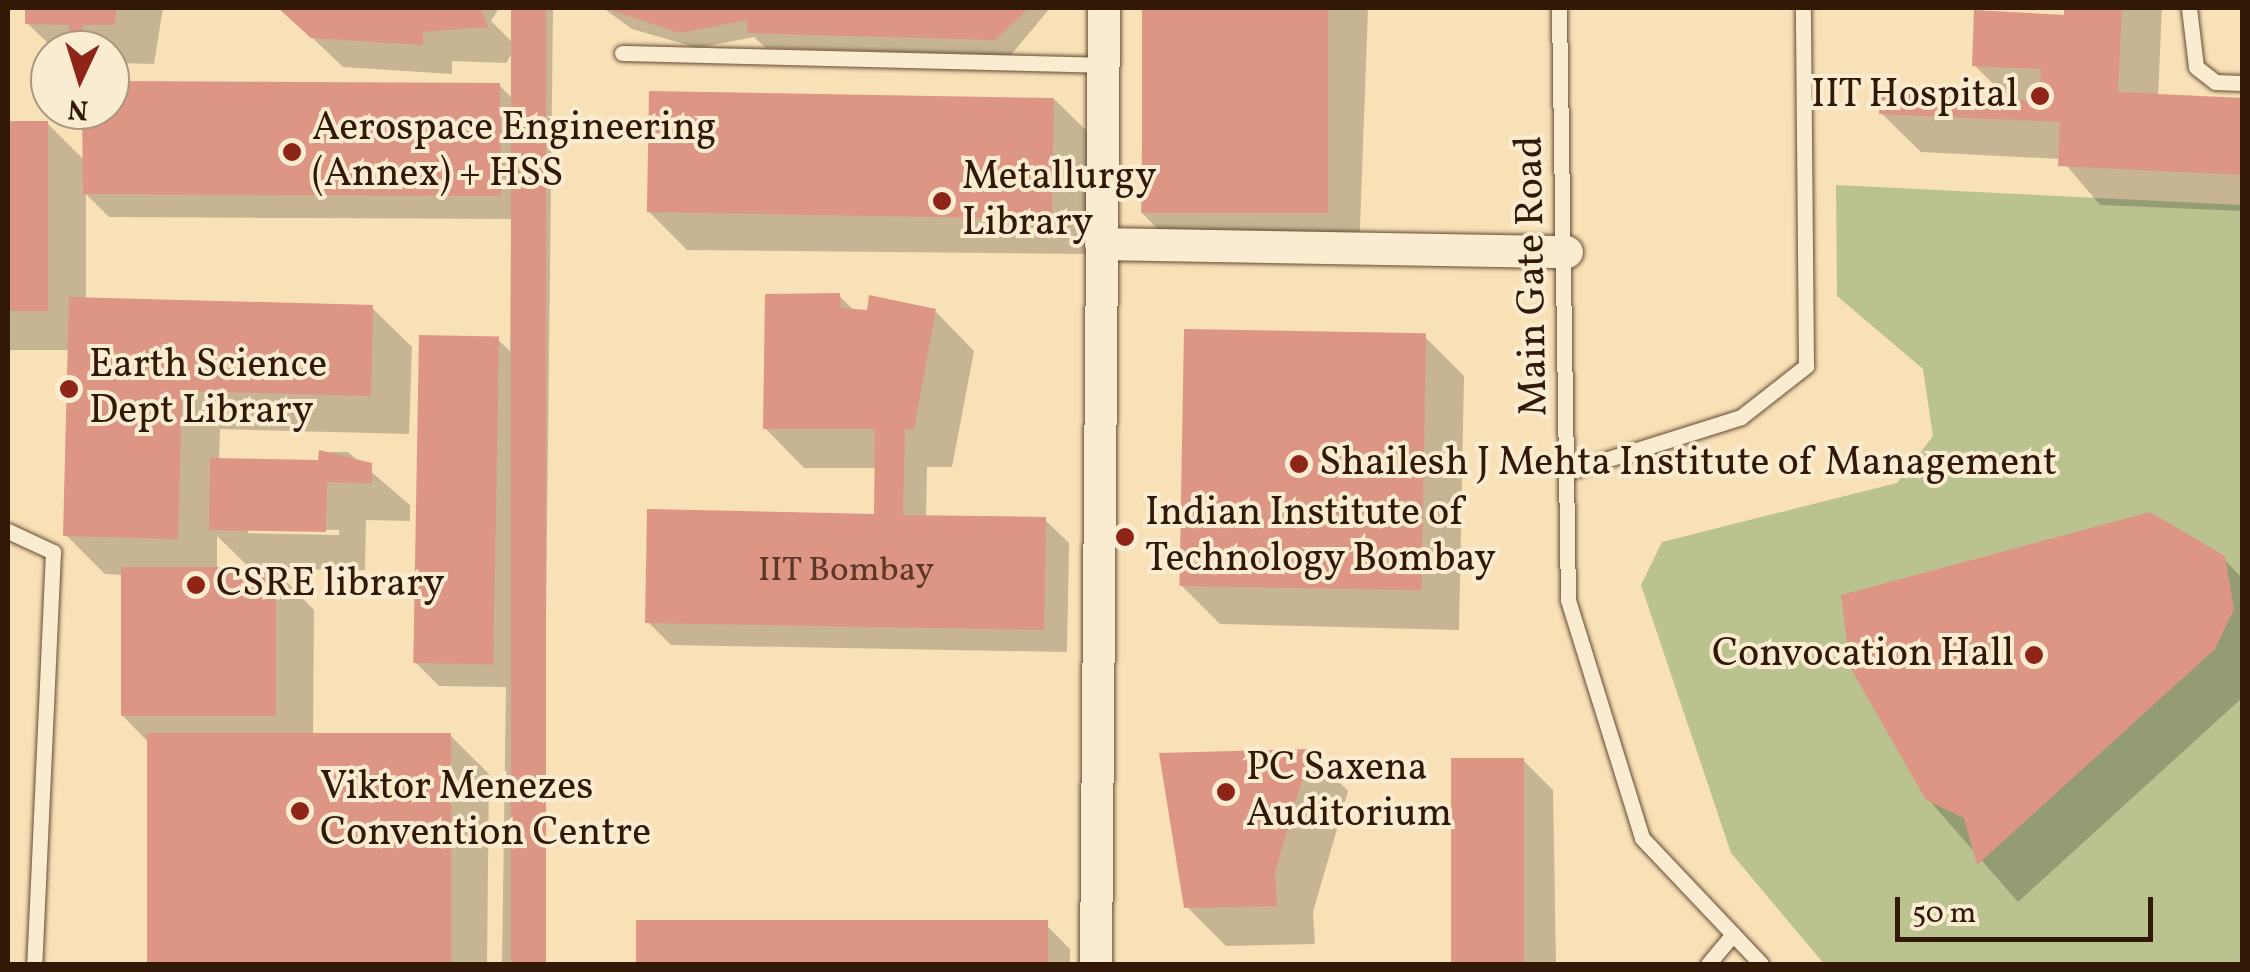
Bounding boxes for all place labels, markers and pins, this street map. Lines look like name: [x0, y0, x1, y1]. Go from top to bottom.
place label: IIT Hospital: [1810, 72, 2018, 120]
marker: IIT Hospital: [2027, 83, 2053, 109]
place label: Aerospace Engineering (Annex) + HSS: [312, 105, 716, 199]
marker: Aerospace Engineering (Annex) + HSS: [281, 141, 303, 163]
place label: Metallurgy Library: [962, 154, 1157, 248]
marker: Metallurgy Library: [931, 190, 953, 212]
place label: Earth Science Dept Library: [89, 342, 327, 436]
marker: Earth Science Dept Library: [58, 378, 80, 400]
place label: Shailesh J Mehta Institute of Management: [1319, 440, 2053, 488]
marker: Shailesh J Mehta Institute of Management: [1288, 453, 1310, 475]
place label: Indian Institute of Technology Bombay: [1145, 490, 1497, 584]
marker: Indian Institute of Technology Bombay: [1114, 526, 1136, 548]
place label: CSRE library: [216, 561, 445, 609]
marker: CSRE library: [185, 574, 207, 596]
place label: Convocation Hall: [1712, 631, 2014, 679]
marker: Convocation Hall: [2023, 644, 2045, 666]
place label: PC Saxena Auditorium: [1246, 745, 1452, 839]
place label: Viktor Menezes Convention Centre: [320, 764, 651, 858]
marker: PC Saxena Auditorium: [1215, 781, 1237, 803]
marker: Viktor Menezes Convention Centre: [289, 800, 311, 822]

